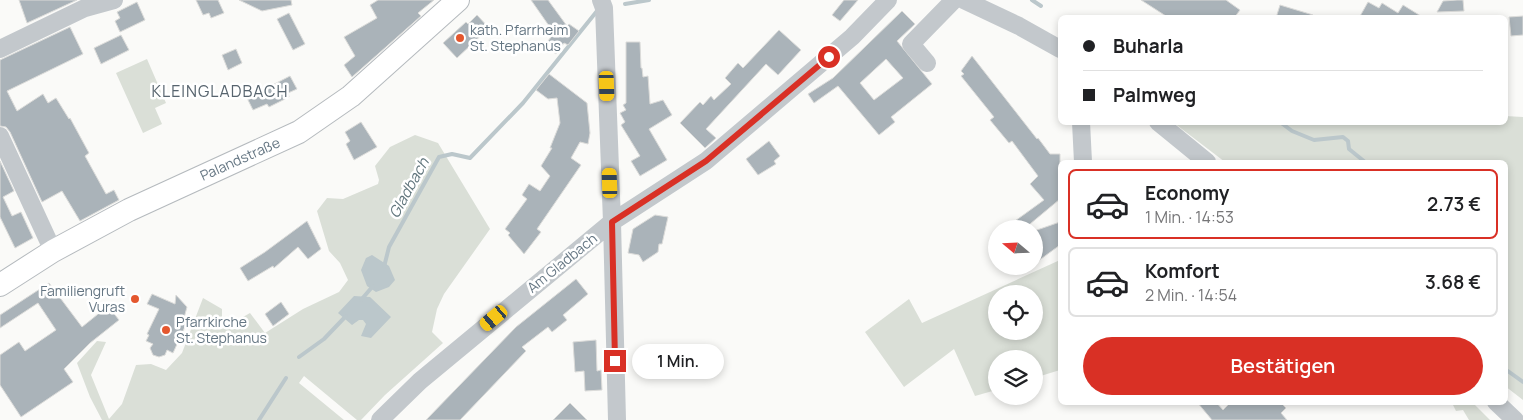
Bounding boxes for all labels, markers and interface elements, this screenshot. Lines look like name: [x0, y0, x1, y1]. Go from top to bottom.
place label: kath. Pfarrheim St. Stephanus: [470, 20, 568, 55]
marker: kath. Pfarrheim St. Stephanus: [454, 32, 466, 44]
text: Buharla: [1113, 33, 1184, 59]
route start: [818, 46, 840, 68]
car: [598, 71, 615, 101]
district label: KLEINGLADBACH: [152, 80, 288, 102]
text: Palmweg: [1113, 82, 1196, 108]
street label: Palandstraße: [197, 132, 283, 185]
water label: Gladbach: [383, 153, 434, 222]
car: [601, 168, 618, 198]
text: Economy: [1145, 180, 1229, 206]
icon: car: [1085, 182, 1130, 227]
text: 2.73 €: [1427, 191, 1481, 217]
text: 1 Min. · 14:53: [1145, 206, 1234, 228]
north arrow: [988, 220, 1042, 275]
map controls: [988, 220, 1043, 405]
street label: Am Gladbach: [523, 229, 601, 297]
text: Komfort: [1145, 258, 1220, 284]
icon: car: [1085, 260, 1130, 305]
text: 3.68 €: [1425, 269, 1481, 295]
place label: Familiengruft Vuras: [40, 281, 125, 316]
text: 2 Min. · 14:54: [1145, 284, 1237, 306]
button: locate: [988, 285, 1043, 340]
marker: Familiengruft Vuras: [129, 293, 141, 305]
car: [477, 303, 510, 333]
place label: Pfarrkirche St. Stephanus: [176, 312, 267, 347]
marker: Pfarrkirche St. Stephanus: [160, 324, 172, 336]
button: Bestätigen: [1083, 337, 1483, 395]
callout: 1 Min.: [632, 344, 725, 378]
route end: [604, 350, 626, 372]
text: 1 Min.: [657, 350, 699, 372]
button: layers: [988, 350, 1043, 405]

